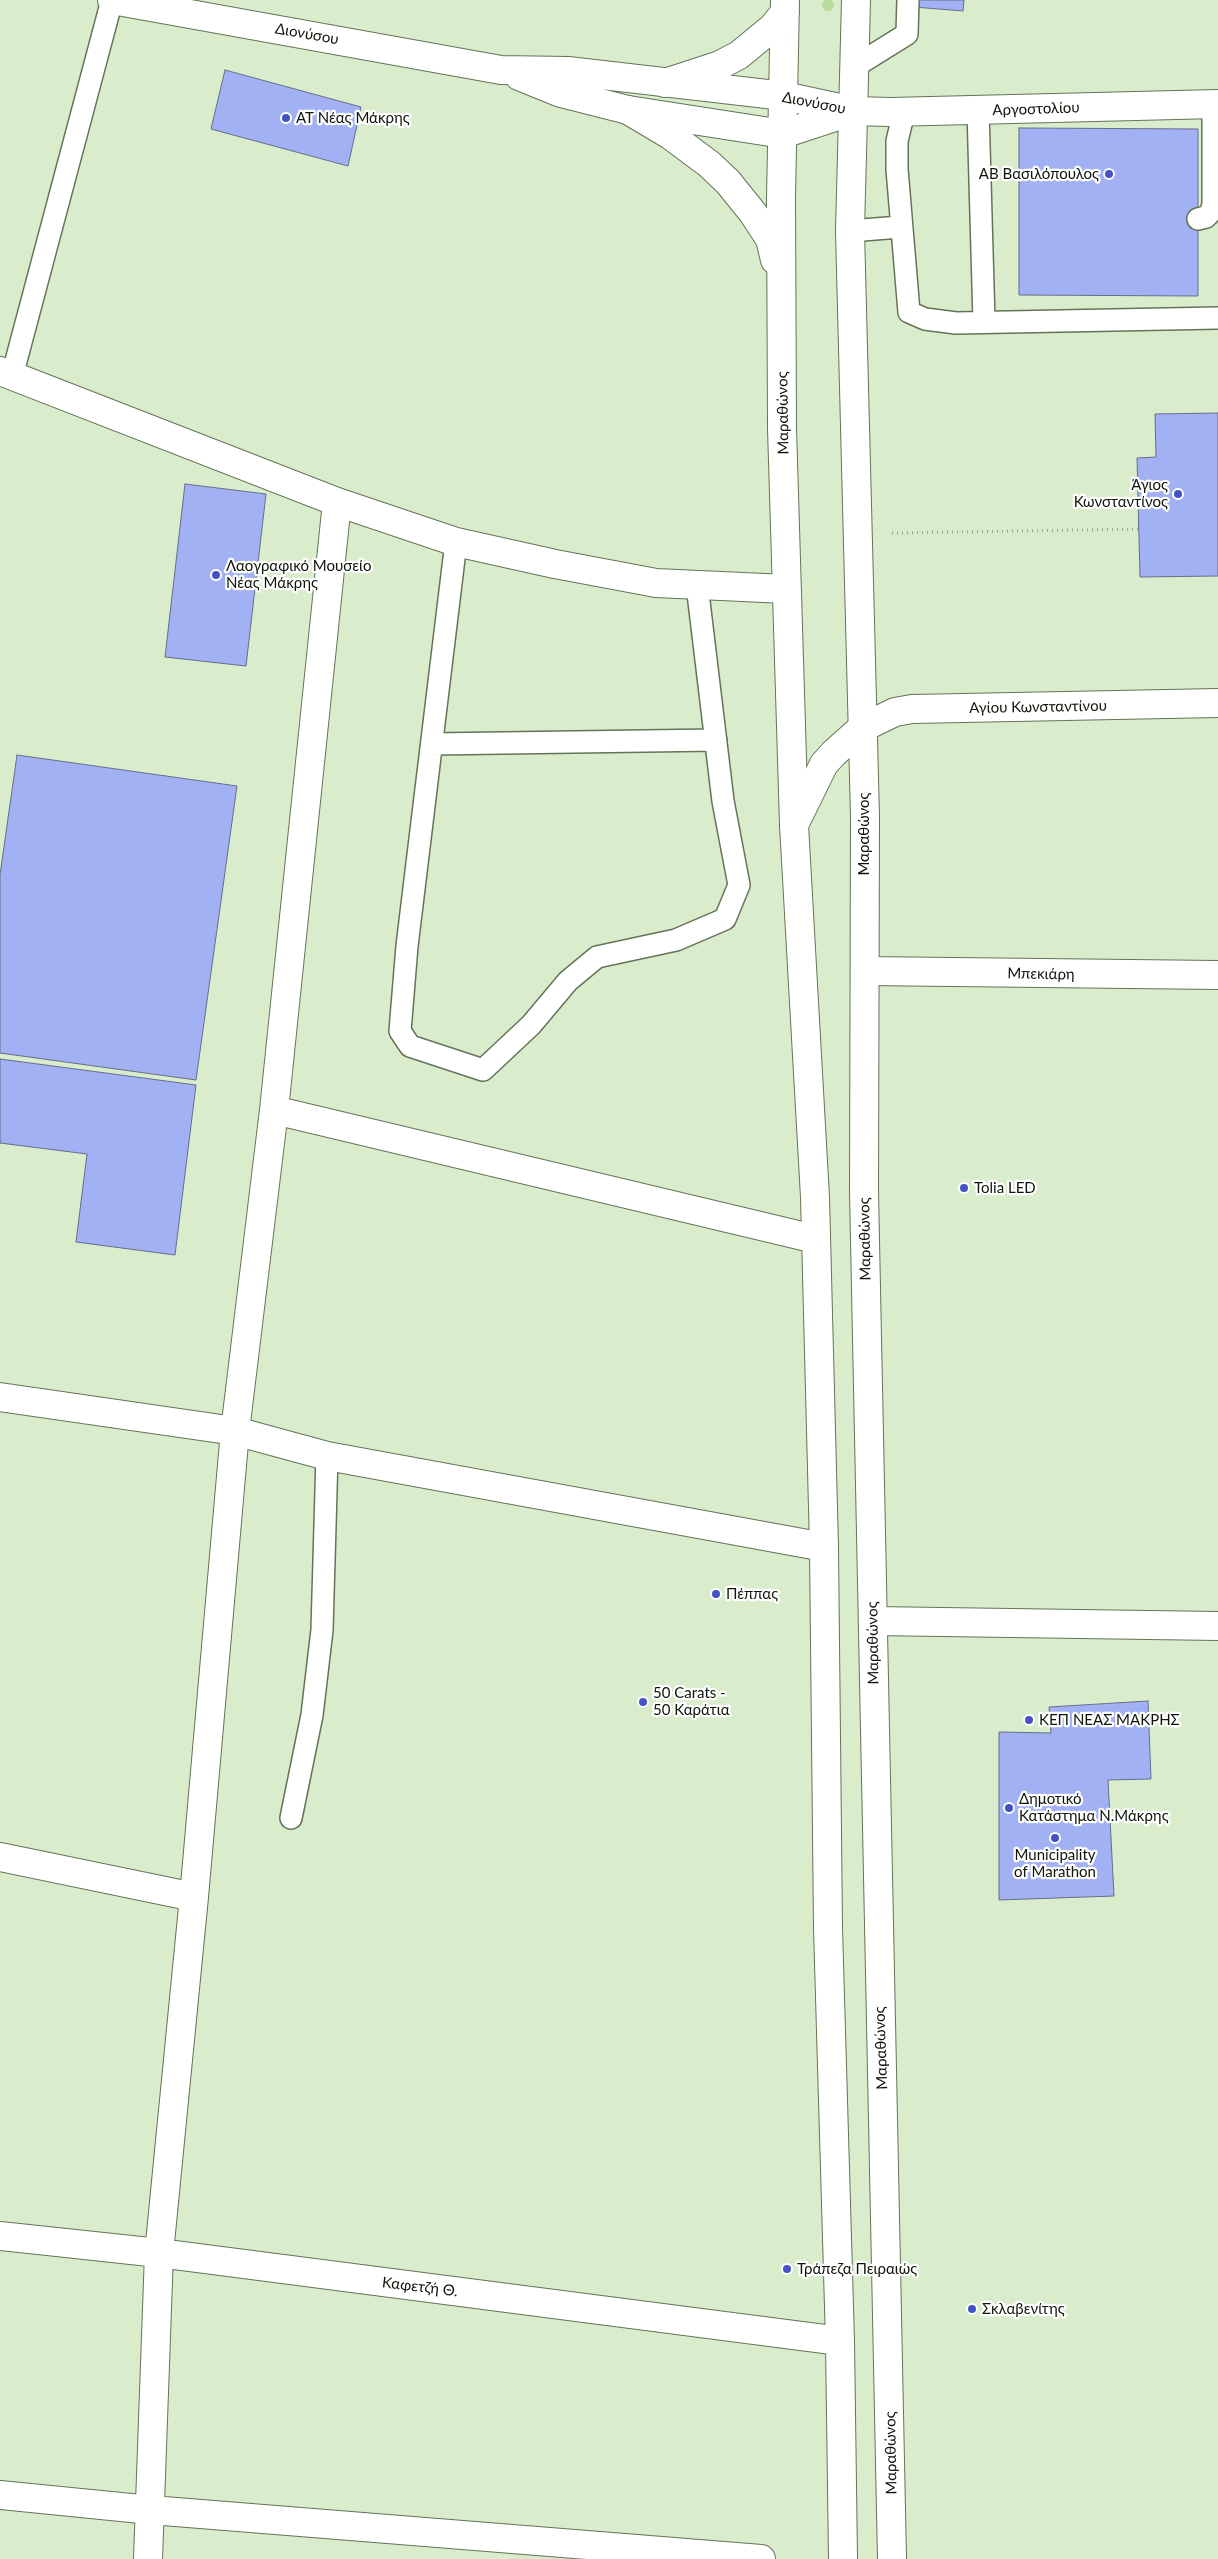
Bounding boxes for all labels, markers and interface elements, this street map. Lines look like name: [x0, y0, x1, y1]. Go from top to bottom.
street label: Διονύσου: [274, 20, 340, 48]
street label: Διονύσου: [781, 88, 847, 118]
street label: Αργοστολίου: [992, 98, 1080, 120]
place label: ΑΤ Νέας Μάκρης: [296, 109, 410, 127]
marker: ΑΤ Νέας Μάκρης: [280, 112, 292, 124]
place label: ΑΒ Βασιλόπουλος: [979, 165, 1099, 183]
marker: ΑΒ Βασιλόπουλος: [1103, 168, 1115, 180]
street label: Μαραθώνος: [773, 371, 793, 455]
place label: Άγιος Κωνσταντίνος: [1074, 476, 1168, 511]
marker: Άγιος Κωνσταντίνος: [1172, 488, 1184, 500]
place label: Λαογραφικό Μουσείο Νέας Μάκρης: [226, 557, 371, 592]
marker: Λαογραφικό Μουσείο Νέας Μάκρης: [210, 569, 222, 581]
street label: Αγίου Κωνσταντίνου: [969, 697, 1107, 717]
street label: Μαραθώνος: [855, 792, 873, 876]
street label: Μπεκιάρη: [1007, 964, 1075, 984]
place label: Tolia LED: [974, 1179, 1036, 1197]
marker: Tolia LED: [958, 1182, 970, 1194]
street label: Μαραθώνος: [855, 1197, 875, 1281]
place label: Πέππας: [726, 1585, 778, 1603]
marker: Πέππας: [710, 1588, 722, 1600]
street label: Μαραθώνος: [863, 1601, 883, 1685]
place label: 50 Carats - 50 Καράτια: [653, 1684, 730, 1719]
marker: 50 Carats - 50 Καράτια: [637, 1696, 649, 1708]
place label: ΚΕΠ ΝΕΑΣ ΜΑΚΡΗΣ: [1039, 1711, 1180, 1729]
marker: ΚΕΠ ΝΕΑΣ ΜΑΚΡΗΣ: [1023, 1714, 1035, 1726]
place label: Δημοτικό Κατάστημα Ν.Μάκρης: [1019, 1790, 1169, 1825]
marker: Δημοτικό Κατάστημα Ν.Μάκρης: [1003, 1802, 1015, 1814]
marker: Municipality of Marathon: [1049, 1832, 1061, 1844]
place label: Municipality of Marathon: [1014, 1846, 1096, 1881]
street label: Μαραθώνος: [871, 2006, 891, 2090]
place label: Τράπεζα Πειραιώς: [797, 2260, 917, 2278]
marker: Τράπεζα Πειραιώς: [781, 2263, 793, 2275]
street label: Καφετζή Θ.: [381, 2273, 459, 2301]
place label: Σκλαβενίτης: [982, 2300, 1065, 2318]
marker: Σκλαβενίτης: [966, 2303, 978, 2315]
street label: Μαραθώνος: [881, 2411, 901, 2495]

